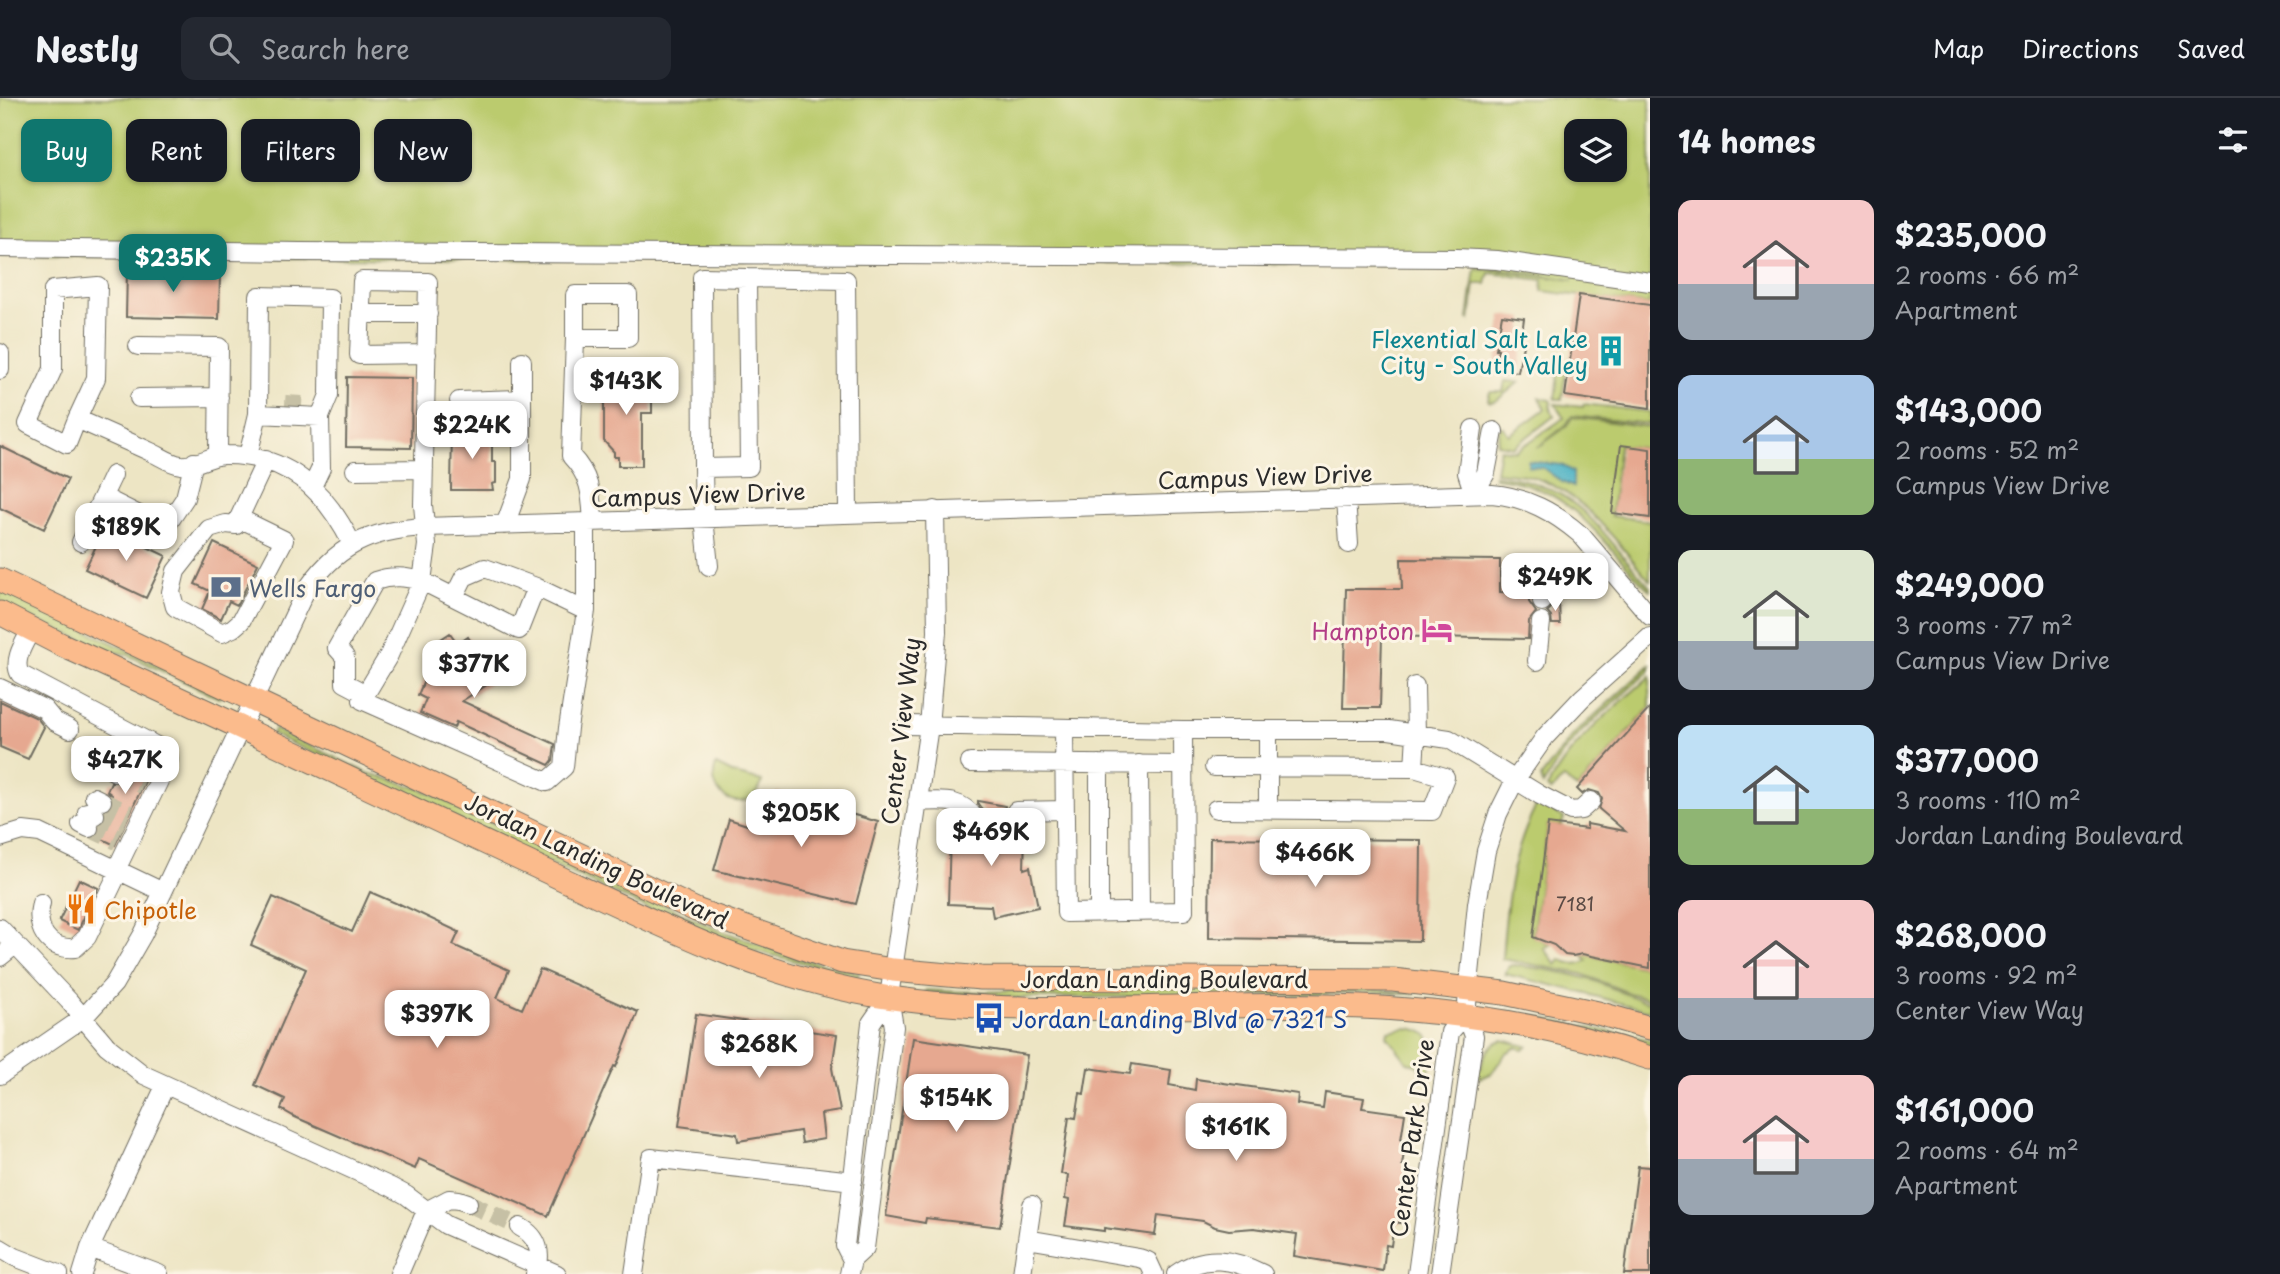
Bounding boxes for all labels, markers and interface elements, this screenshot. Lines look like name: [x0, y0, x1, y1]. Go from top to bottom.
search box: [181, 17, 671, 80]
text: Nestly: [35, 23, 139, 73]
icon: search: [205, 29, 243, 67]
text: Search here: [261, 29, 410, 68]
text: Map: [1933, 30, 1984, 66]
text: Directions: [2022, 30, 2139, 66]
text: Saved: [2177, 30, 2245, 66]
text: 14 homes: [1678, 118, 1816, 163]
chip: Buy: [21, 119, 112, 182]
chip: Rent: [126, 119, 227, 182]
chip: Filters: [241, 119, 360, 182]
chip: New: [374, 119, 472, 182]
map controls: [1564, 119, 1627, 182]
button: layers: [1564, 119, 1627, 182]
icon: filters: [2214, 121, 2252, 159]
text: $235,000: [1895, 212, 2047, 257]
icon: home: [1734, 228, 1818, 312]
pin: $235K: [124, 234, 222, 294]
text: $235K: [135, 239, 211, 274]
text: 2 rooms · 66 m²: [1895, 257, 2079, 292]
text: Apartment: [1895, 292, 2018, 327]
place label: Flexential Salt Lake City - South Valley: [1371, 321, 1588, 382]
building icon: Flexential Salt Lake City - South Valley: [1594, 334, 1628, 368]
pin: $143K: [577, 358, 675, 417]
text: $143K: [590, 362, 662, 397]
text: $143,000: [1895, 387, 2042, 432]
pin: $224K: [423, 402, 521, 461]
icon: home: [1734, 403, 1818, 487]
text: $224K: [433, 406, 511, 441]
text: 2 rooms · 52 m²: [1895, 432, 2079, 467]
street label: Campus View Drive: [1157, 455, 1373, 497]
text: Campus View Drive: [1895, 467, 2110, 502]
street label: Campus View Drive: [590, 473, 806, 515]
pin: $189K: [77, 504, 175, 563]
text: $189K: [91, 508, 161, 543]
pin: $249K: [1506, 554, 1604, 613]
text: $249K: [1517, 558, 1593, 593]
text: $249,000: [1895, 562, 2044, 607]
bank icon: Wells Fargo: [209, 570, 243, 604]
place label: Wells Fargo: [249, 570, 376, 605]
icon: home: [1734, 578, 1818, 662]
text: 3 rooms · 77 m²: [1895, 607, 2073, 642]
place label: Hampton: [1312, 613, 1414, 648]
hotel icon: Hampton: [1420, 613, 1454, 647]
street label: Center View Way: [871, 635, 929, 827]
pin: $377K: [425, 640, 523, 700]
text: Campus View Drive: [1895, 642, 2110, 677]
text: $377K: [438, 645, 510, 680]
pin: $427K: [76, 736, 174, 796]
text: $377,000: [1895, 737, 2039, 782]
text: $427K: [87, 741, 163, 776]
icon: home: [1734, 753, 1818, 837]
text: 3 rooms · 110 m²: [1895, 782, 2081, 817]
street label: Jordan Landing Boulevard: [459, 783, 735, 937]
pin: $205K: [752, 790, 850, 849]
text: $205K: [762, 794, 840, 829]
pin: $469K: [942, 808, 1040, 868]
text: $469K: [952, 813, 1030, 848]
text: Jordan Landing Boulevard: [1895, 817, 2183, 852]
pin: $466K: [1266, 830, 1364, 889]
text: $466K: [1276, 834, 1354, 869]
house number: 7181: [1556, 889, 1594, 917]
restaurant icon: Chipotle: [64, 892, 98, 926]
place label: Chipotle: [104, 892, 197, 927]
text: $268,000: [1895, 912, 2047, 957]
icon: home: [1734, 928, 1818, 1012]
text: 3 rooms · 92 m²: [1895, 957, 2078, 992]
street label: Jordan Landing Boulevard: [1020, 961, 1308, 996]
pin: $397K: [388, 990, 486, 1050]
text: Center View Way: [1895, 992, 2084, 1027]
text: $397K: [401, 995, 473, 1030]
bus stop icon: Jordan Landing Blvd @ 7321 S: [972, 1001, 1006, 1035]
place label: Jordan Landing Blvd @ 7321 S: [1012, 1001, 1347, 1036]
pin: $268K: [710, 1020, 808, 1080]
text: $268K: [720, 1025, 798, 1060]
street label: Center Park Drive: [1380, 1036, 1442, 1240]
pin: $154K: [907, 1074, 1005, 1134]
text: $154K: [920, 1079, 992, 1114]
text: $161,000: [1895, 1087, 2034, 1132]
icon: home: [1734, 1103, 1818, 1187]
pin: $161K: [1187, 1104, 1285, 1163]
text: $161K: [1202, 1108, 1270, 1143]
text: 2 rooms · 64 m²: [1895, 1132, 2079, 1167]
text: Apartment: [1895, 1167, 2018, 1202]

